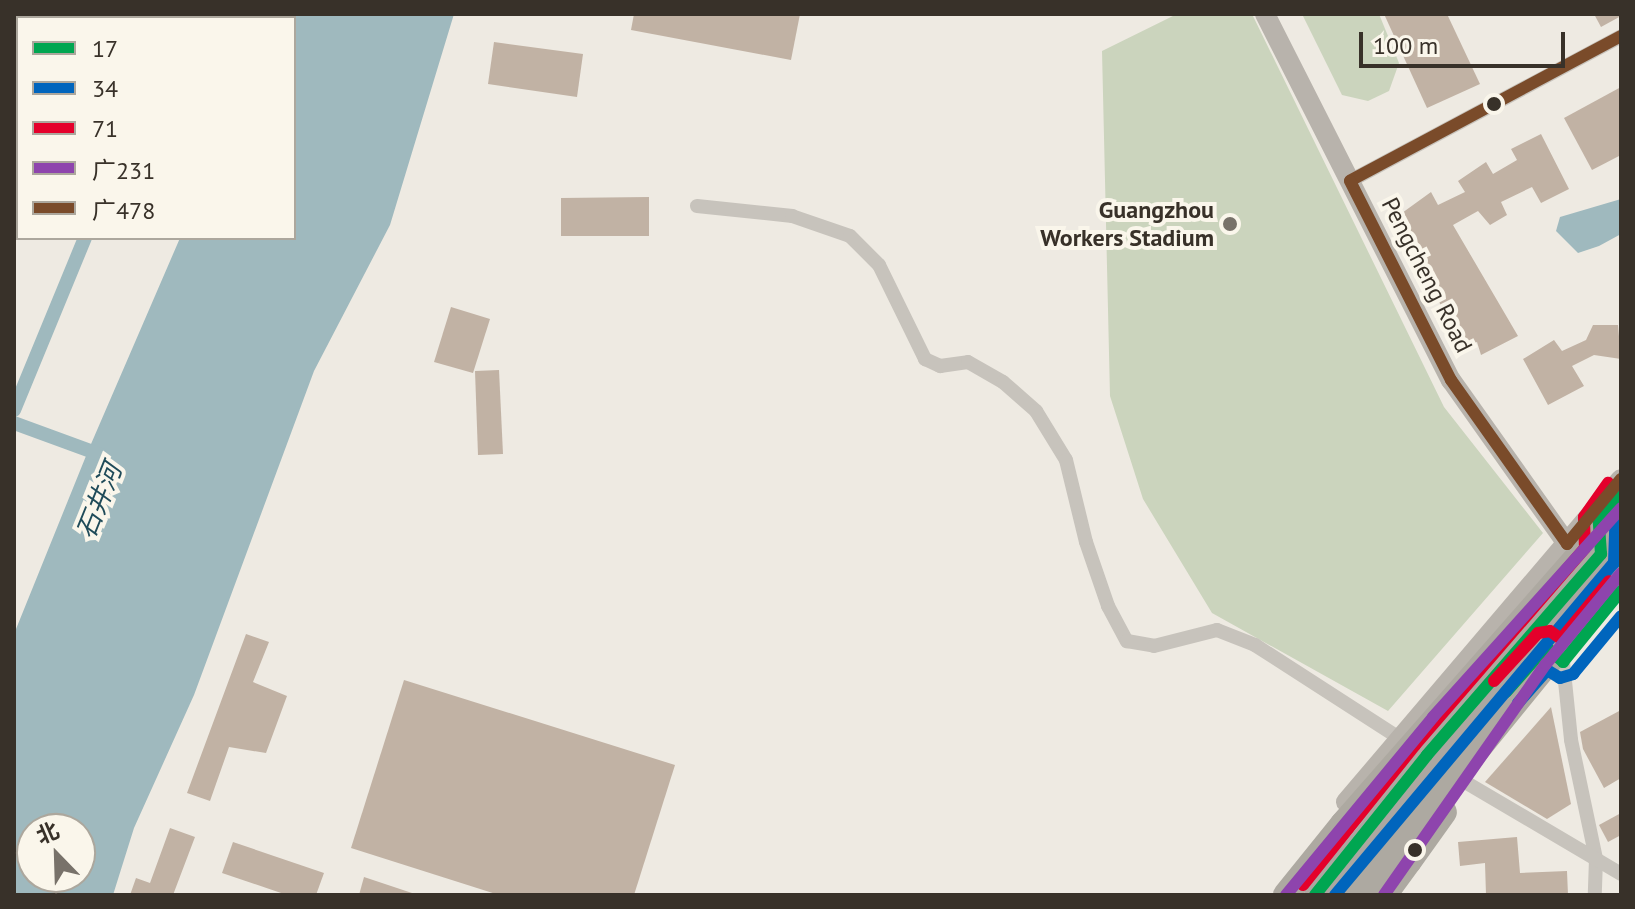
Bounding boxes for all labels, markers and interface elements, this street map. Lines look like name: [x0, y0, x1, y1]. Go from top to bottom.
legend: [16, 16, 296, 240]
scale bar: [1363, 16, 1569, 66]
text: 100 m: [1373, 30, 1438, 61]
text: 17: [92, 33, 118, 64]
text: 34: [92, 73, 118, 104]
unlabelled marker: [1486, 96, 1502, 112]
text: 71: [92, 113, 118, 144]
text: 广231: [92, 155, 155, 186]
street label: Pengcheng Road: [1376, 193, 1478, 357]
text: 广478: [92, 195, 155, 226]
place label: Guangzhou Workers Stadium: [1040, 196, 1214, 252]
marker: Guangzhou Workers Stadium: [1221, 215, 1239, 233]
water label: 石井河: [70, 459, 128, 543]
north arrow: [16, 813, 96, 893]
text: 北: [32, 816, 63, 850]
unlabelled marker: [1407, 842, 1423, 858]

